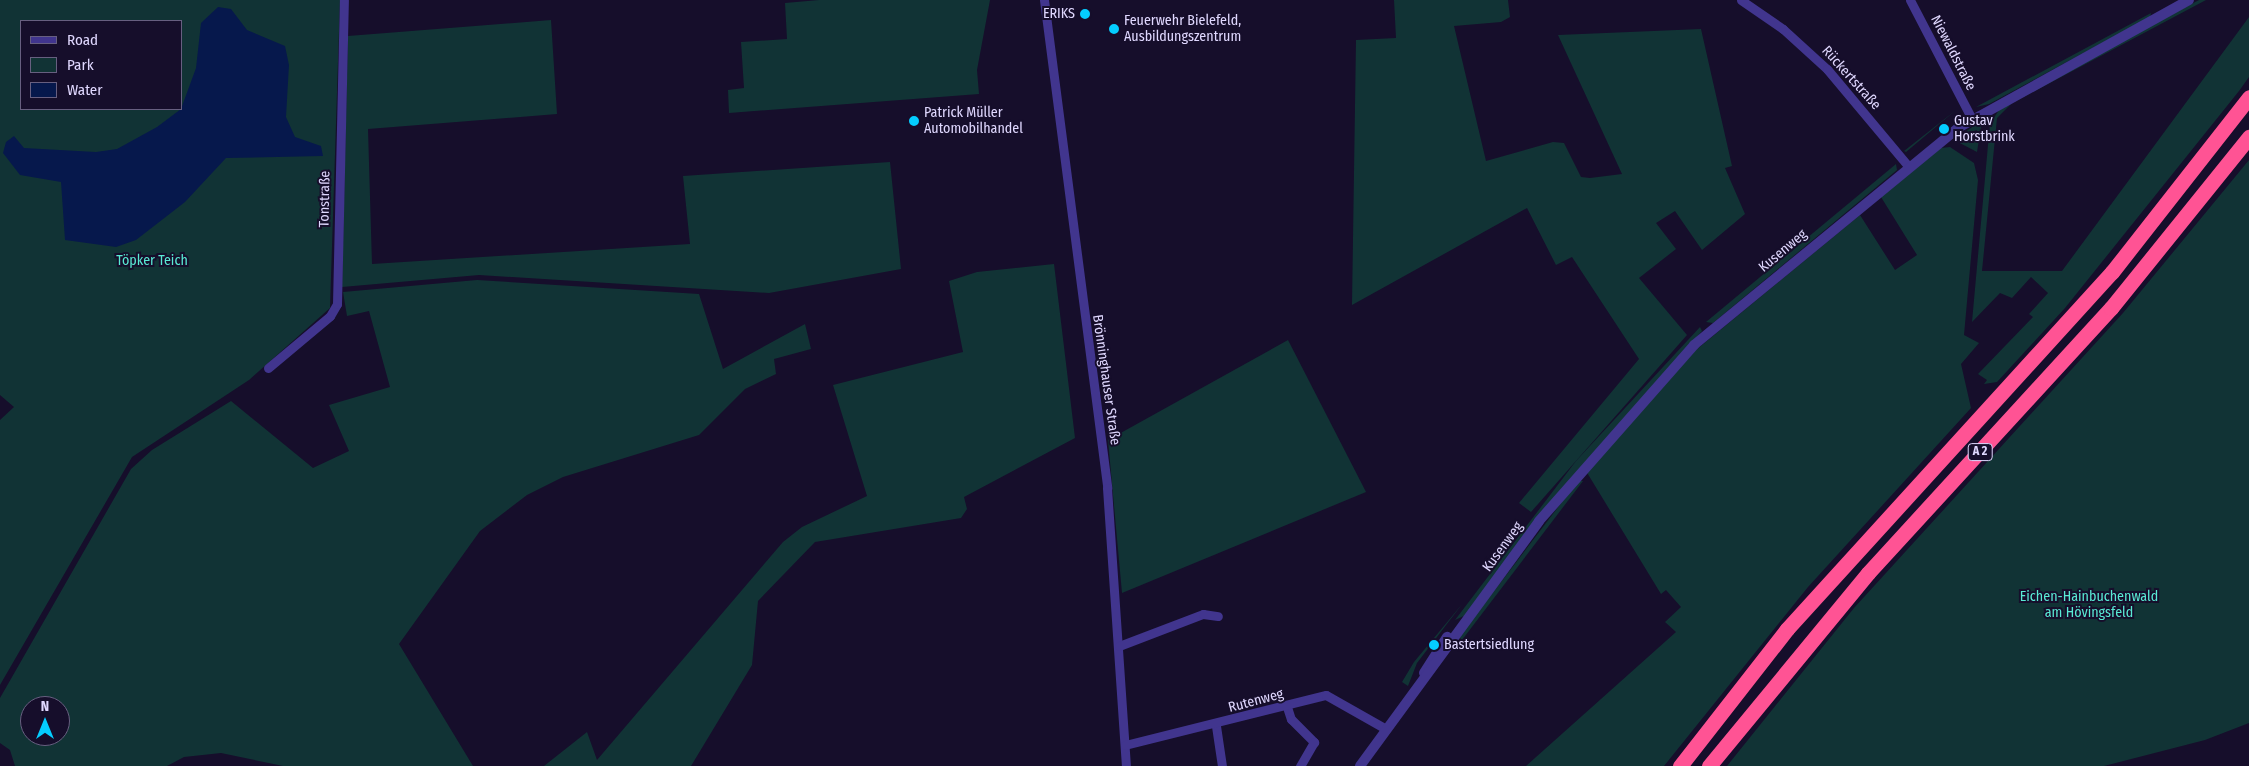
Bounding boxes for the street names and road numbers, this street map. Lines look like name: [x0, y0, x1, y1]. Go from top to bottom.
street label: Niewaldstraße: [1927, 13, 1979, 93]
street label: Rückertstraße: [1818, 43, 1884, 113]
street label: Tonstraße: [316, 170, 334, 228]
street label: Kusenweg: [1756, 226, 1810, 276]
street label: Brönninghauser Straße: [1089, 314, 1123, 446]
road number: A 2: [1968, 442, 1992, 462]
street label: Kusenweg: [1479, 519, 1527, 575]
street label: Rutenweg: [1227, 686, 1285, 716]

